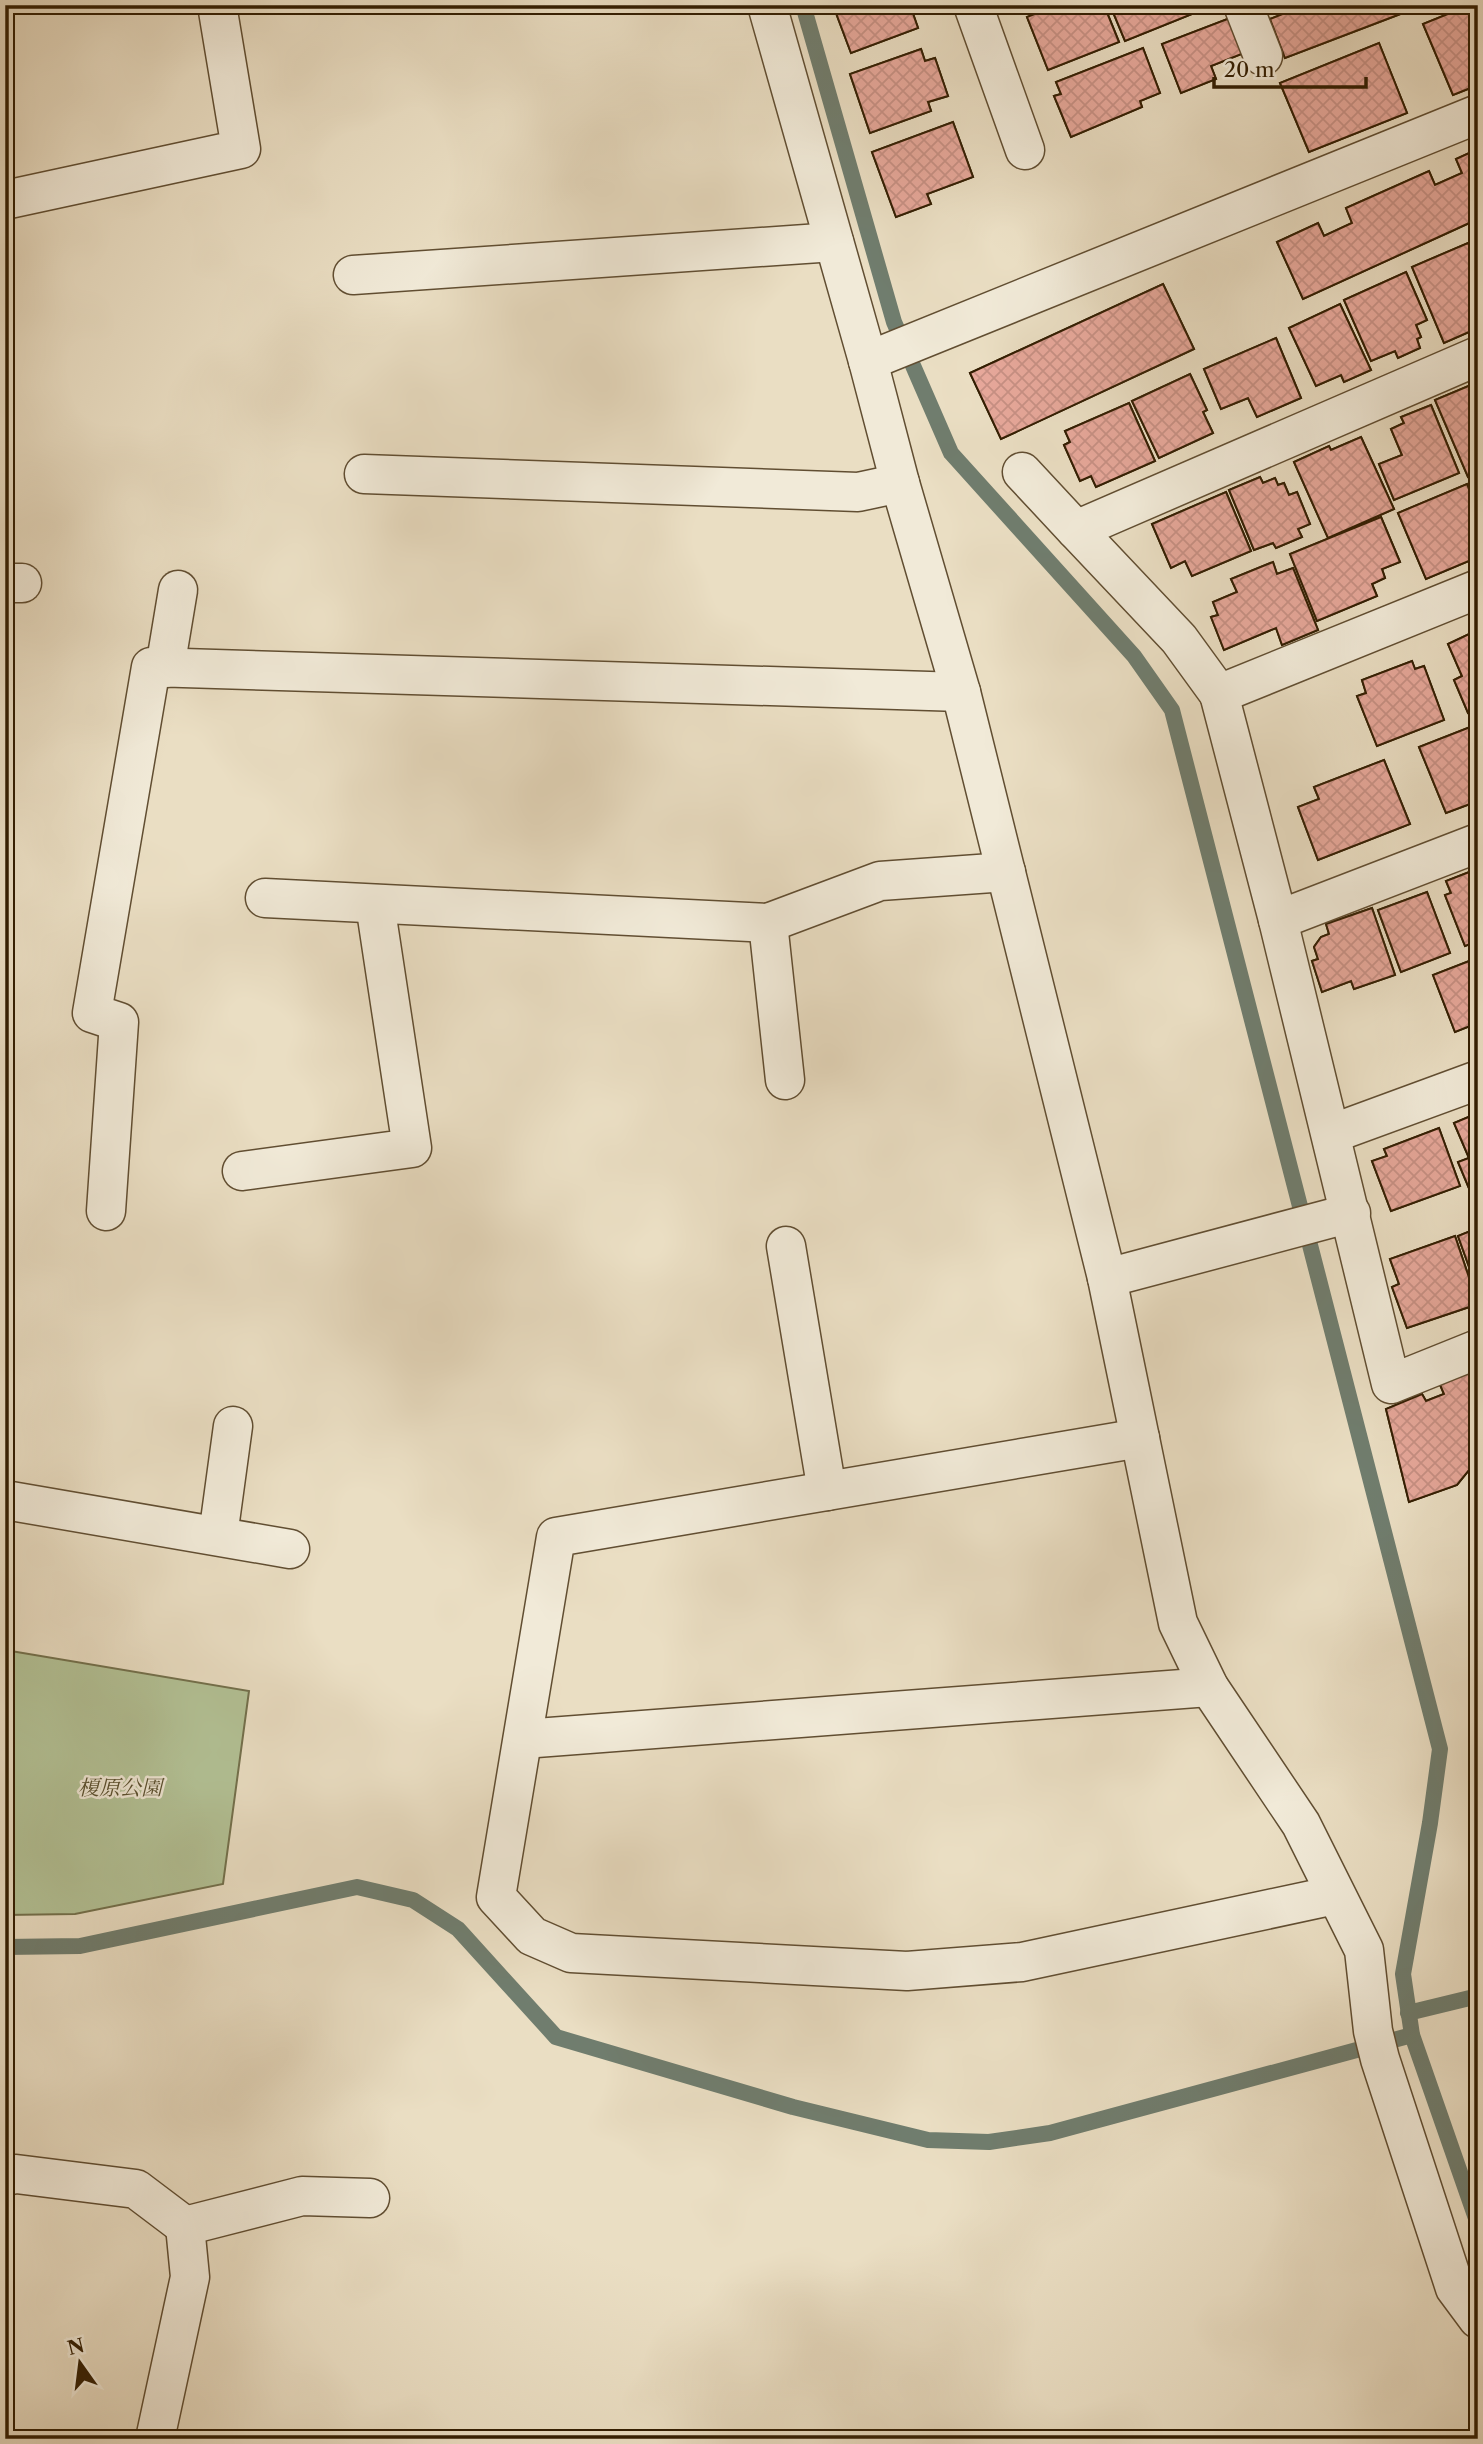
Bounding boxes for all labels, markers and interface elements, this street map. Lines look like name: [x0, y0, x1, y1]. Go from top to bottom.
scale bar: [1214, 46, 1366, 90]
text: 20 m: [1224, 57, 1275, 82]
park label: 榎原公園: [78, 1775, 165, 1800]
north arrow: [46, 2328, 116, 2398]
text: N: [65, 2334, 87, 2360]

